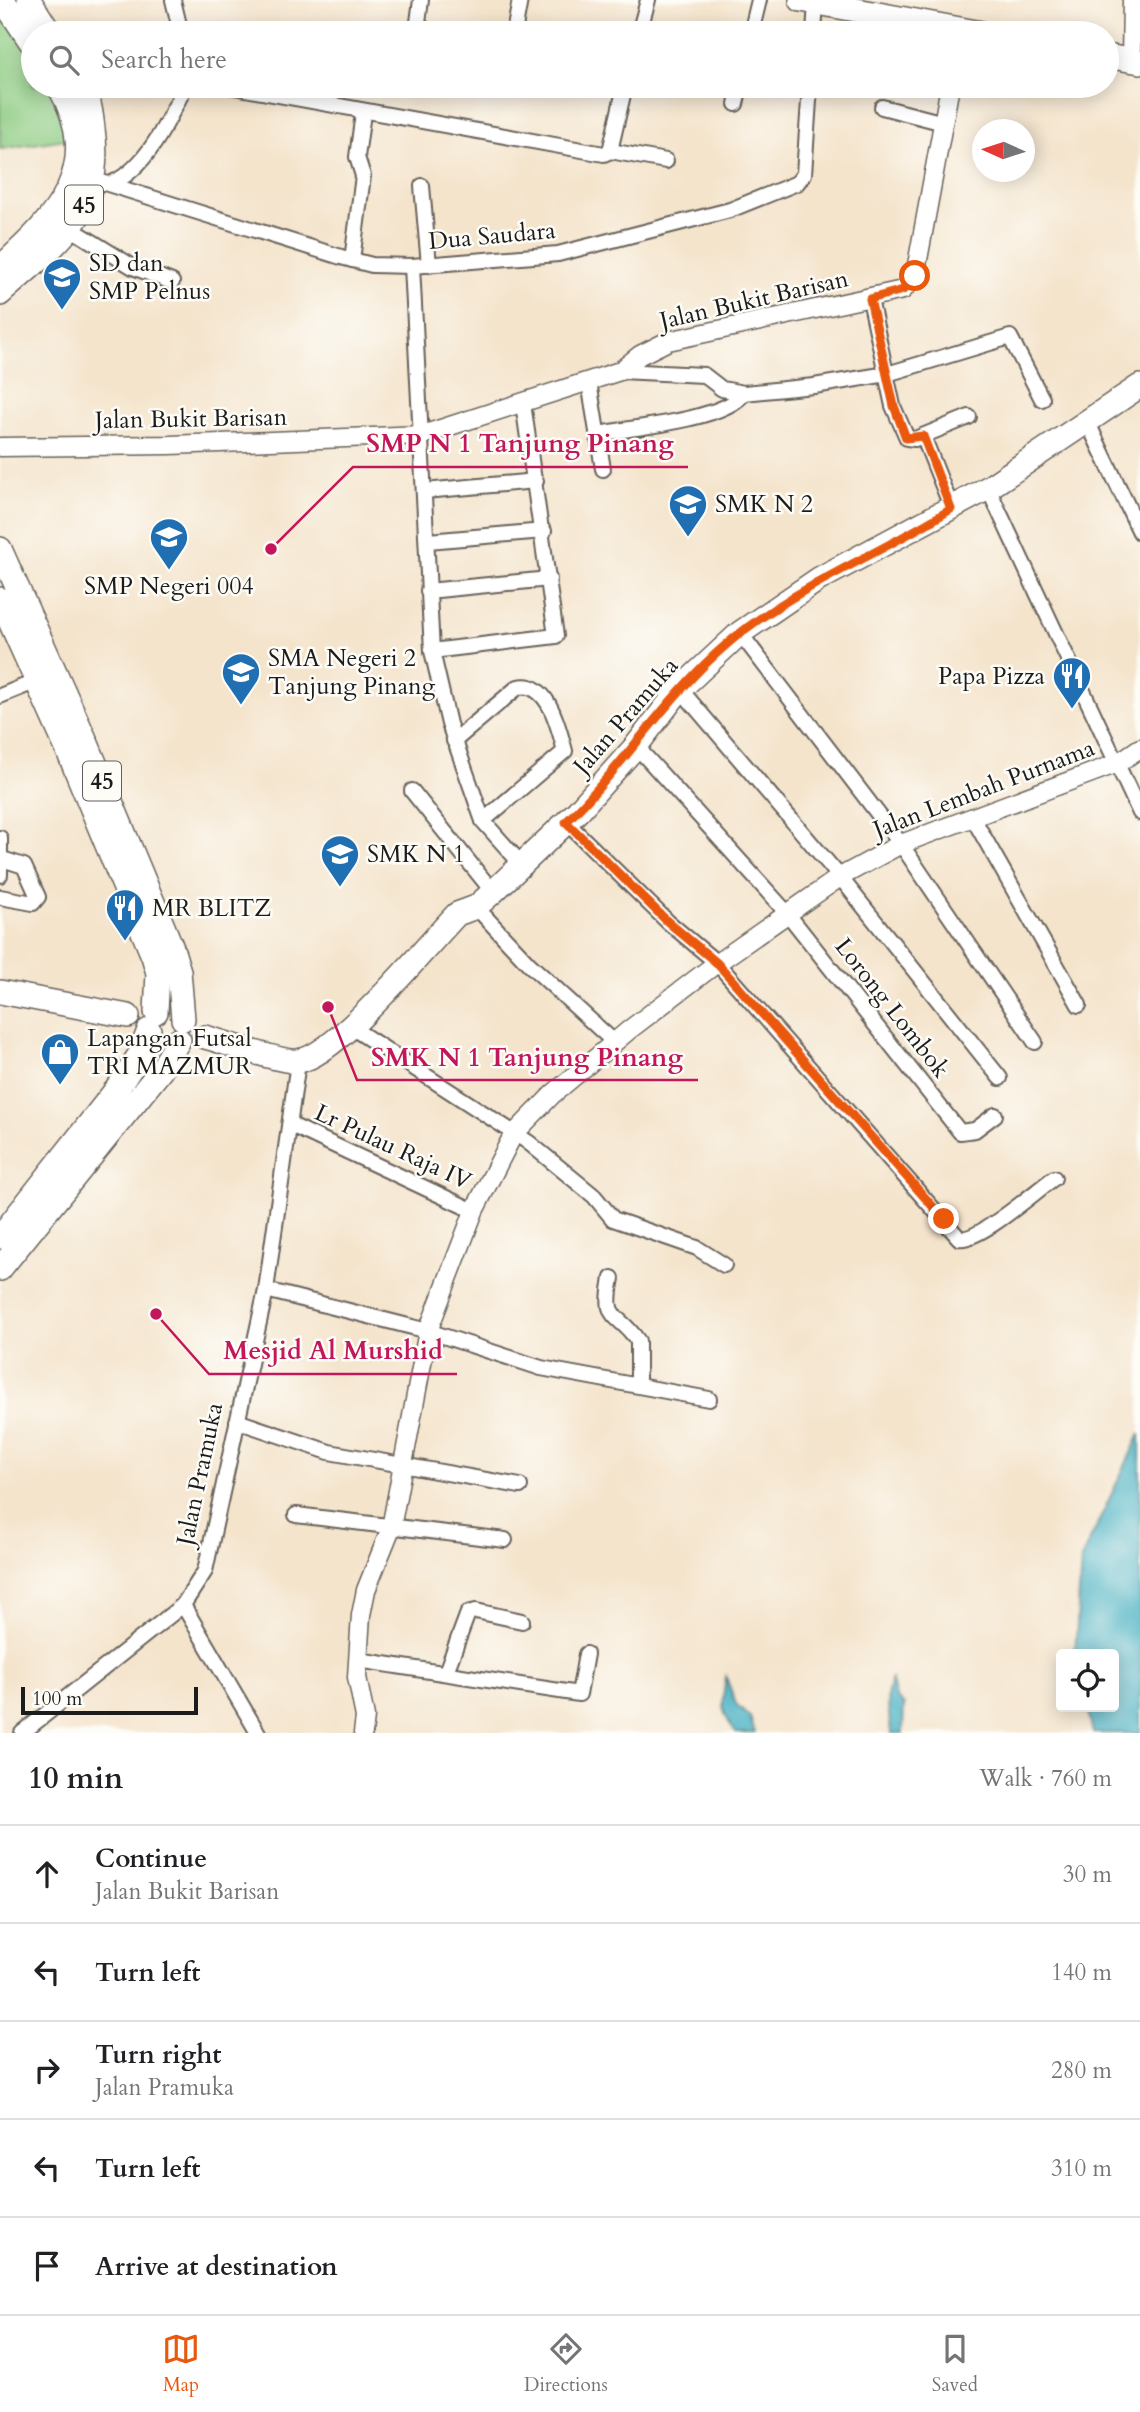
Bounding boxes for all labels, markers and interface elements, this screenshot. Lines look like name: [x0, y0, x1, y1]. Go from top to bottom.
search box: [21, 21, 1119, 98]
icon: search: [45, 41, 83, 79]
text: Search here: [101, 42, 227, 77]
north arrow: [972, 119, 1035, 182]
road number: 45: [65, 186, 103, 224]
street label: Dua Saudara: [427, 214, 557, 258]
place label: SD dan SMP Pelnus: [89, 247, 210, 308]
school or university icon: SD dan SMP Pelnus: [41, 256, 83, 311]
route start: [899, 260, 930, 291]
street label: Jalan Bukit Barisan: [654, 262, 852, 338]
street label: Jalan Bukit Barisan: [92, 401, 288, 437]
callout: SMP N 1 Tanjung Pinang: [353, 420, 688, 467]
text: SMP N 1 Tanjung Pinang: [366, 426, 674, 461]
school or university icon: SMK N 2: [667, 483, 709, 538]
place label: SMK N 2: [715, 488, 813, 521]
school or university icon: SMP Negeri 004: [148, 516, 190, 571]
place label: SMP Negeri 004: [84, 570, 254, 603]
place label: SMA Negeri 2 Tanjung Pinang: [268, 642, 436, 703]
street label: Jalan Pramuka: [564, 650, 686, 784]
school or university icon: SMA Negeri 2 Tanjung Pinang: [220, 651, 262, 706]
restaurant icon: Papa Pizza: [1051, 655, 1093, 710]
place label: Papa Pizza: [938, 660, 1046, 693]
street label: Jalan Lembah Purnama: [866, 731, 1100, 847]
road number: 45: [83, 762, 121, 800]
school or university icon: SMK N 1: [319, 833, 361, 888]
place label: SMK N 1: [367, 838, 465, 871]
restaurant icon: MR BLITZ: [104, 887, 146, 942]
place label: MR BLITZ: [152, 892, 271, 925]
street label: Lorong Lombok: [827, 931, 957, 1085]
place label: Lapangan Futsal TRI MAZMUR: [87, 1022, 252, 1083]
shop icon: Lapangan Futsal TRI MAZMUR: [39, 1031, 81, 1086]
callout: SMK N 1 Tanjung Pinang: [357, 1033, 698, 1080]
text: SMK N 1 Tanjung Pinang: [371, 1040, 684, 1075]
street label: Lr Pulau Raja IV: [309, 1096, 477, 1198]
route end: [928, 1203, 959, 1234]
callout: Mesjid Al Murshid: [209, 1327, 457, 1374]
text: Mesjid Al Murshid: [223, 1333, 443, 1368]
street label: Jalan Pramuka: [168, 1399, 231, 1551]
map controls: [1056, 1649, 1119, 1712]
button: locate: [1056, 1649, 1119, 1712]
scale bar: [21, 1684, 198, 1716]
text: 100 m: [32, 1686, 82, 1712]
text: 10 min: [28, 1758, 123, 1799]
text: Walk · 760 m: [979, 1763, 1112, 1794]
text: Continue: [95, 1841, 207, 1876]
icon: ahead: [28, 1855, 66, 1893]
text: 30 m: [1063, 1859, 1112, 1890]
text: Jalan Bukit Barisan: [95, 1876, 279, 1907]
icon: left: [28, 1953, 66, 1991]
text: Turn left: [95, 1955, 200, 1990]
text: 140 m: [1051, 1957, 1112, 1988]
text: Turn right: [95, 2037, 222, 2072]
icon: right: [28, 2051, 66, 2089]
text: 280 m: [1051, 2055, 1112, 2086]
text: Jalan Pramuka: [95, 2072, 234, 2103]
icon: left: [28, 2149, 66, 2187]
text: Turn left: [95, 2151, 200, 2186]
text: 310 m: [1051, 2153, 1112, 2184]
icon: arrive: [28, 2247, 66, 2285]
text: Arrive at destination: [95, 2249, 338, 2284]
tab: Map: [162, 2330, 200, 2398]
tab: Directions: [524, 2330, 608, 2398]
tab: Saved: [932, 2330, 978, 2398]

